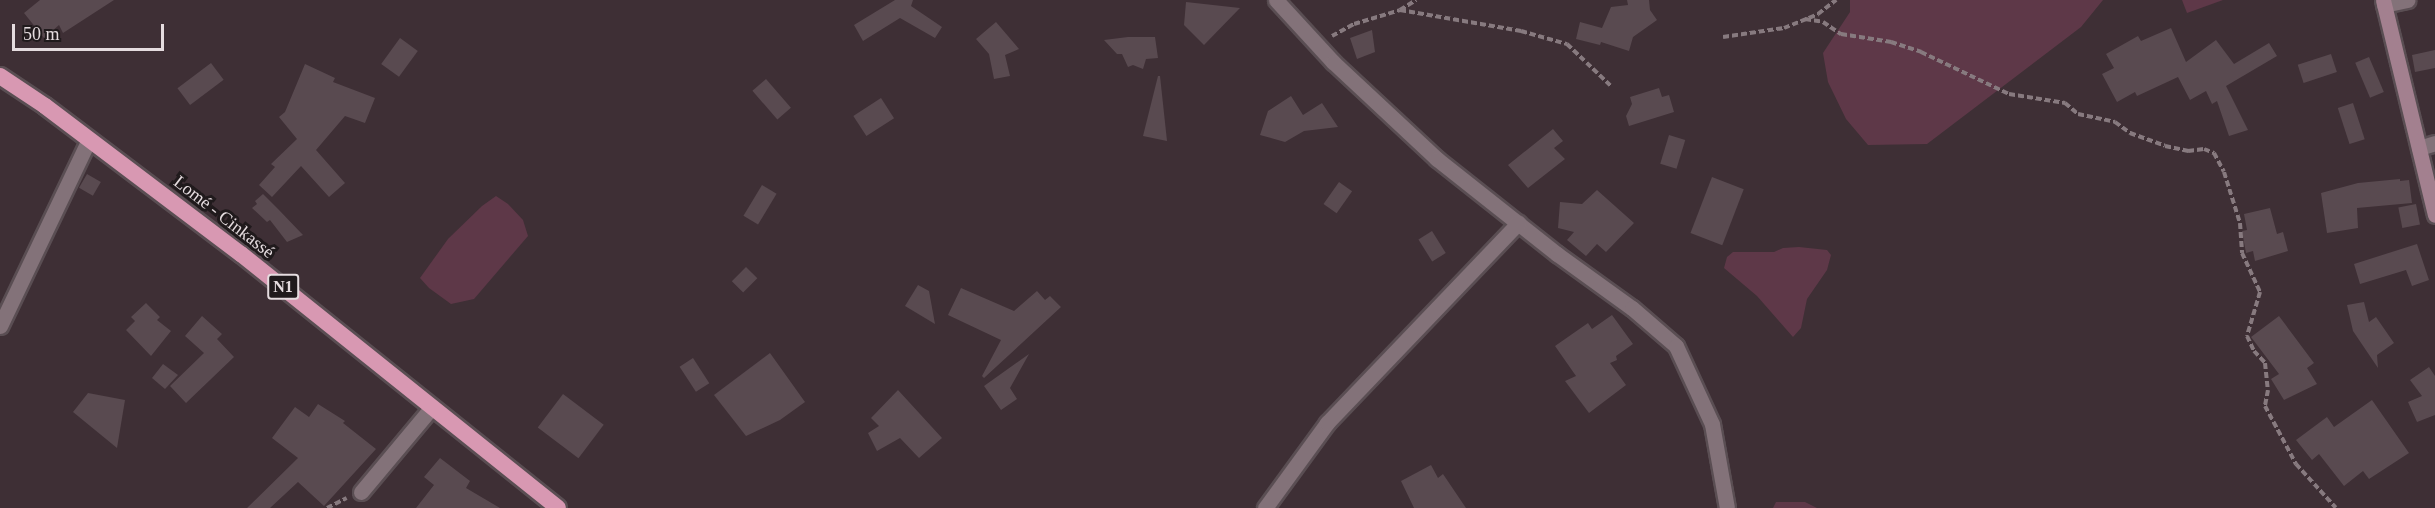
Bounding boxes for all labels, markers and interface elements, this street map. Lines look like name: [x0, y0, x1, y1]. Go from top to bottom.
scale bar: [15, 12, 166, 50]
text: 50 m: [23, 24, 60, 44]
street label: Lomé - Cinkassé: [169, 171, 279, 263]
road number: N1: [266, 274, 300, 300]

